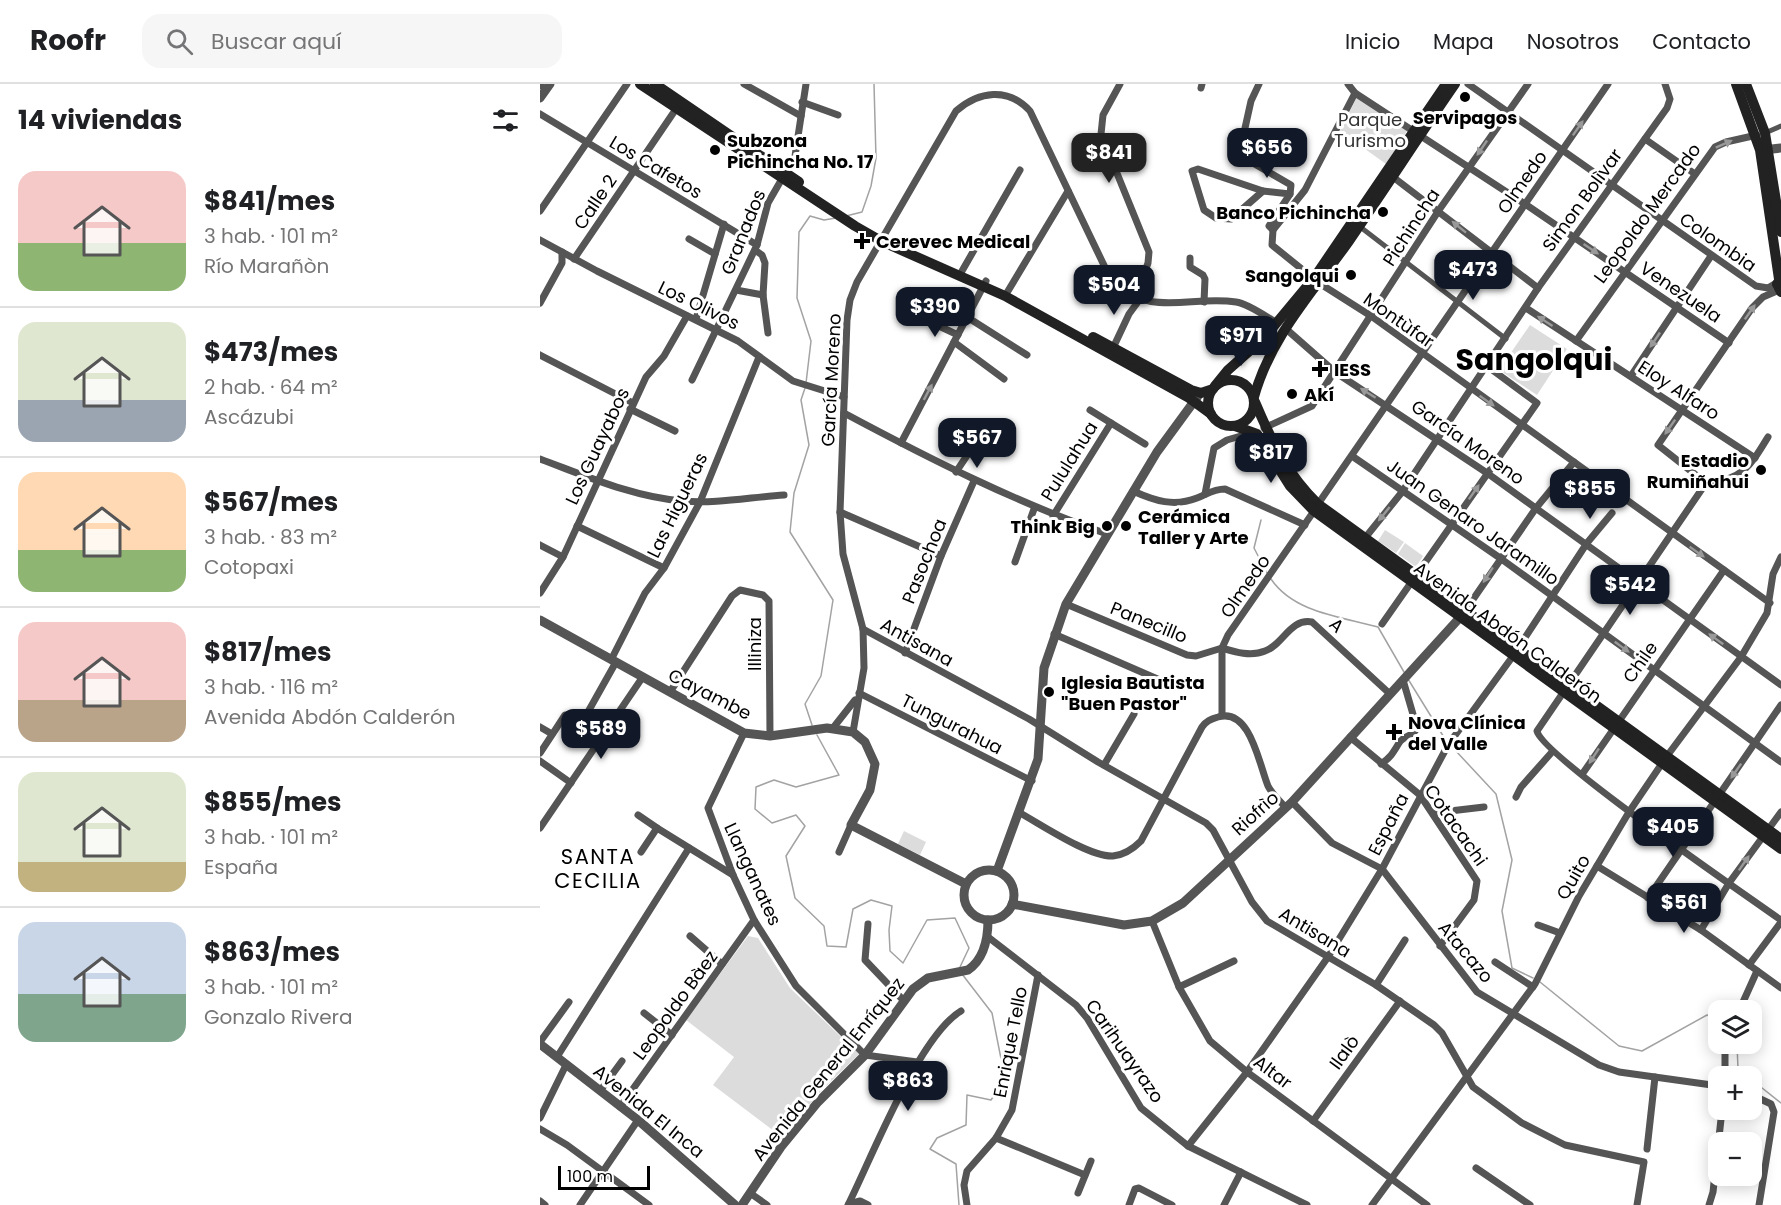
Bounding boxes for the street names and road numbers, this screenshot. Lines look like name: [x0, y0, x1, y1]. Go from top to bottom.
street label: Los Cafetos: [605, 129, 707, 205]
street label: Leopoldo Mercado: [1588, 138, 1706, 288]
street label: Simon Bolìvar: [1536, 143, 1628, 257]
street label: Olmedo: [1491, 145, 1553, 219]
street label: Calle 2: [568, 170, 622, 234]
street label: Pichincha: [1377, 183, 1445, 271]
street label: Granados: [715, 186, 771, 278]
street label: Colombia: [1675, 206, 1761, 278]
street label: Venezuela: [1635, 255, 1727, 329]
street label: Los Olivos: [654, 275, 744, 335]
street label: Montùfar: [1358, 286, 1440, 354]
street label: García Moreno: [815, 313, 847, 447]
street label: Eloy Alfaro: [1633, 354, 1725, 426]
street label: Los Guayabos: [559, 383, 635, 509]
street label: García Moreno: [1406, 394, 1530, 490]
street label: Pululahua: [1035, 416, 1103, 506]
street label: Las Higueras: [641, 448, 713, 562]
street label: Juan Genaro Jaramillo: [1382, 453, 1564, 591]
street label: Pasochoa: [896, 515, 952, 607]
street label: Olmedo: [1214, 549, 1276, 623]
street label: Avenida Abdón Calderón: [1409, 555, 1607, 709]
street label: Panecillo: [1107, 595, 1191, 649]
street label: Antisana: [876, 612, 958, 672]
street label: A: [1324, 612, 1350, 638]
street label: Illiniza: [742, 617, 767, 671]
street label: Chile: [1617, 636, 1663, 688]
street label: Cayambe: [664, 662, 756, 726]
street label: Tungurahua: [897, 688, 1007, 760]
street label: Cotacachi: [1419, 779, 1493, 871]
street label: Riofrìo: [1226, 785, 1284, 841]
street label: España: [1362, 789, 1414, 859]
street label: Llanganates: [718, 818, 788, 930]
street label: Quito: [1550, 850, 1596, 904]
street label: Antisana: [1274, 901, 1356, 963]
street label: Atacazo: [1433, 916, 1499, 988]
street label: Leopoldo Bàez: [627, 945, 723, 1065]
street label: Avenida General Enríquez: [746, 972, 910, 1166]
street label: Enrique Tello: [987, 984, 1033, 1100]
street label: Carihuayrazo: [1080, 994, 1170, 1108]
street label: Ilalò: [1323, 1030, 1365, 1074]
street label: Altar: [1249, 1049, 1298, 1095]
street label: Avenida El Inca: [588, 1058, 710, 1164]

